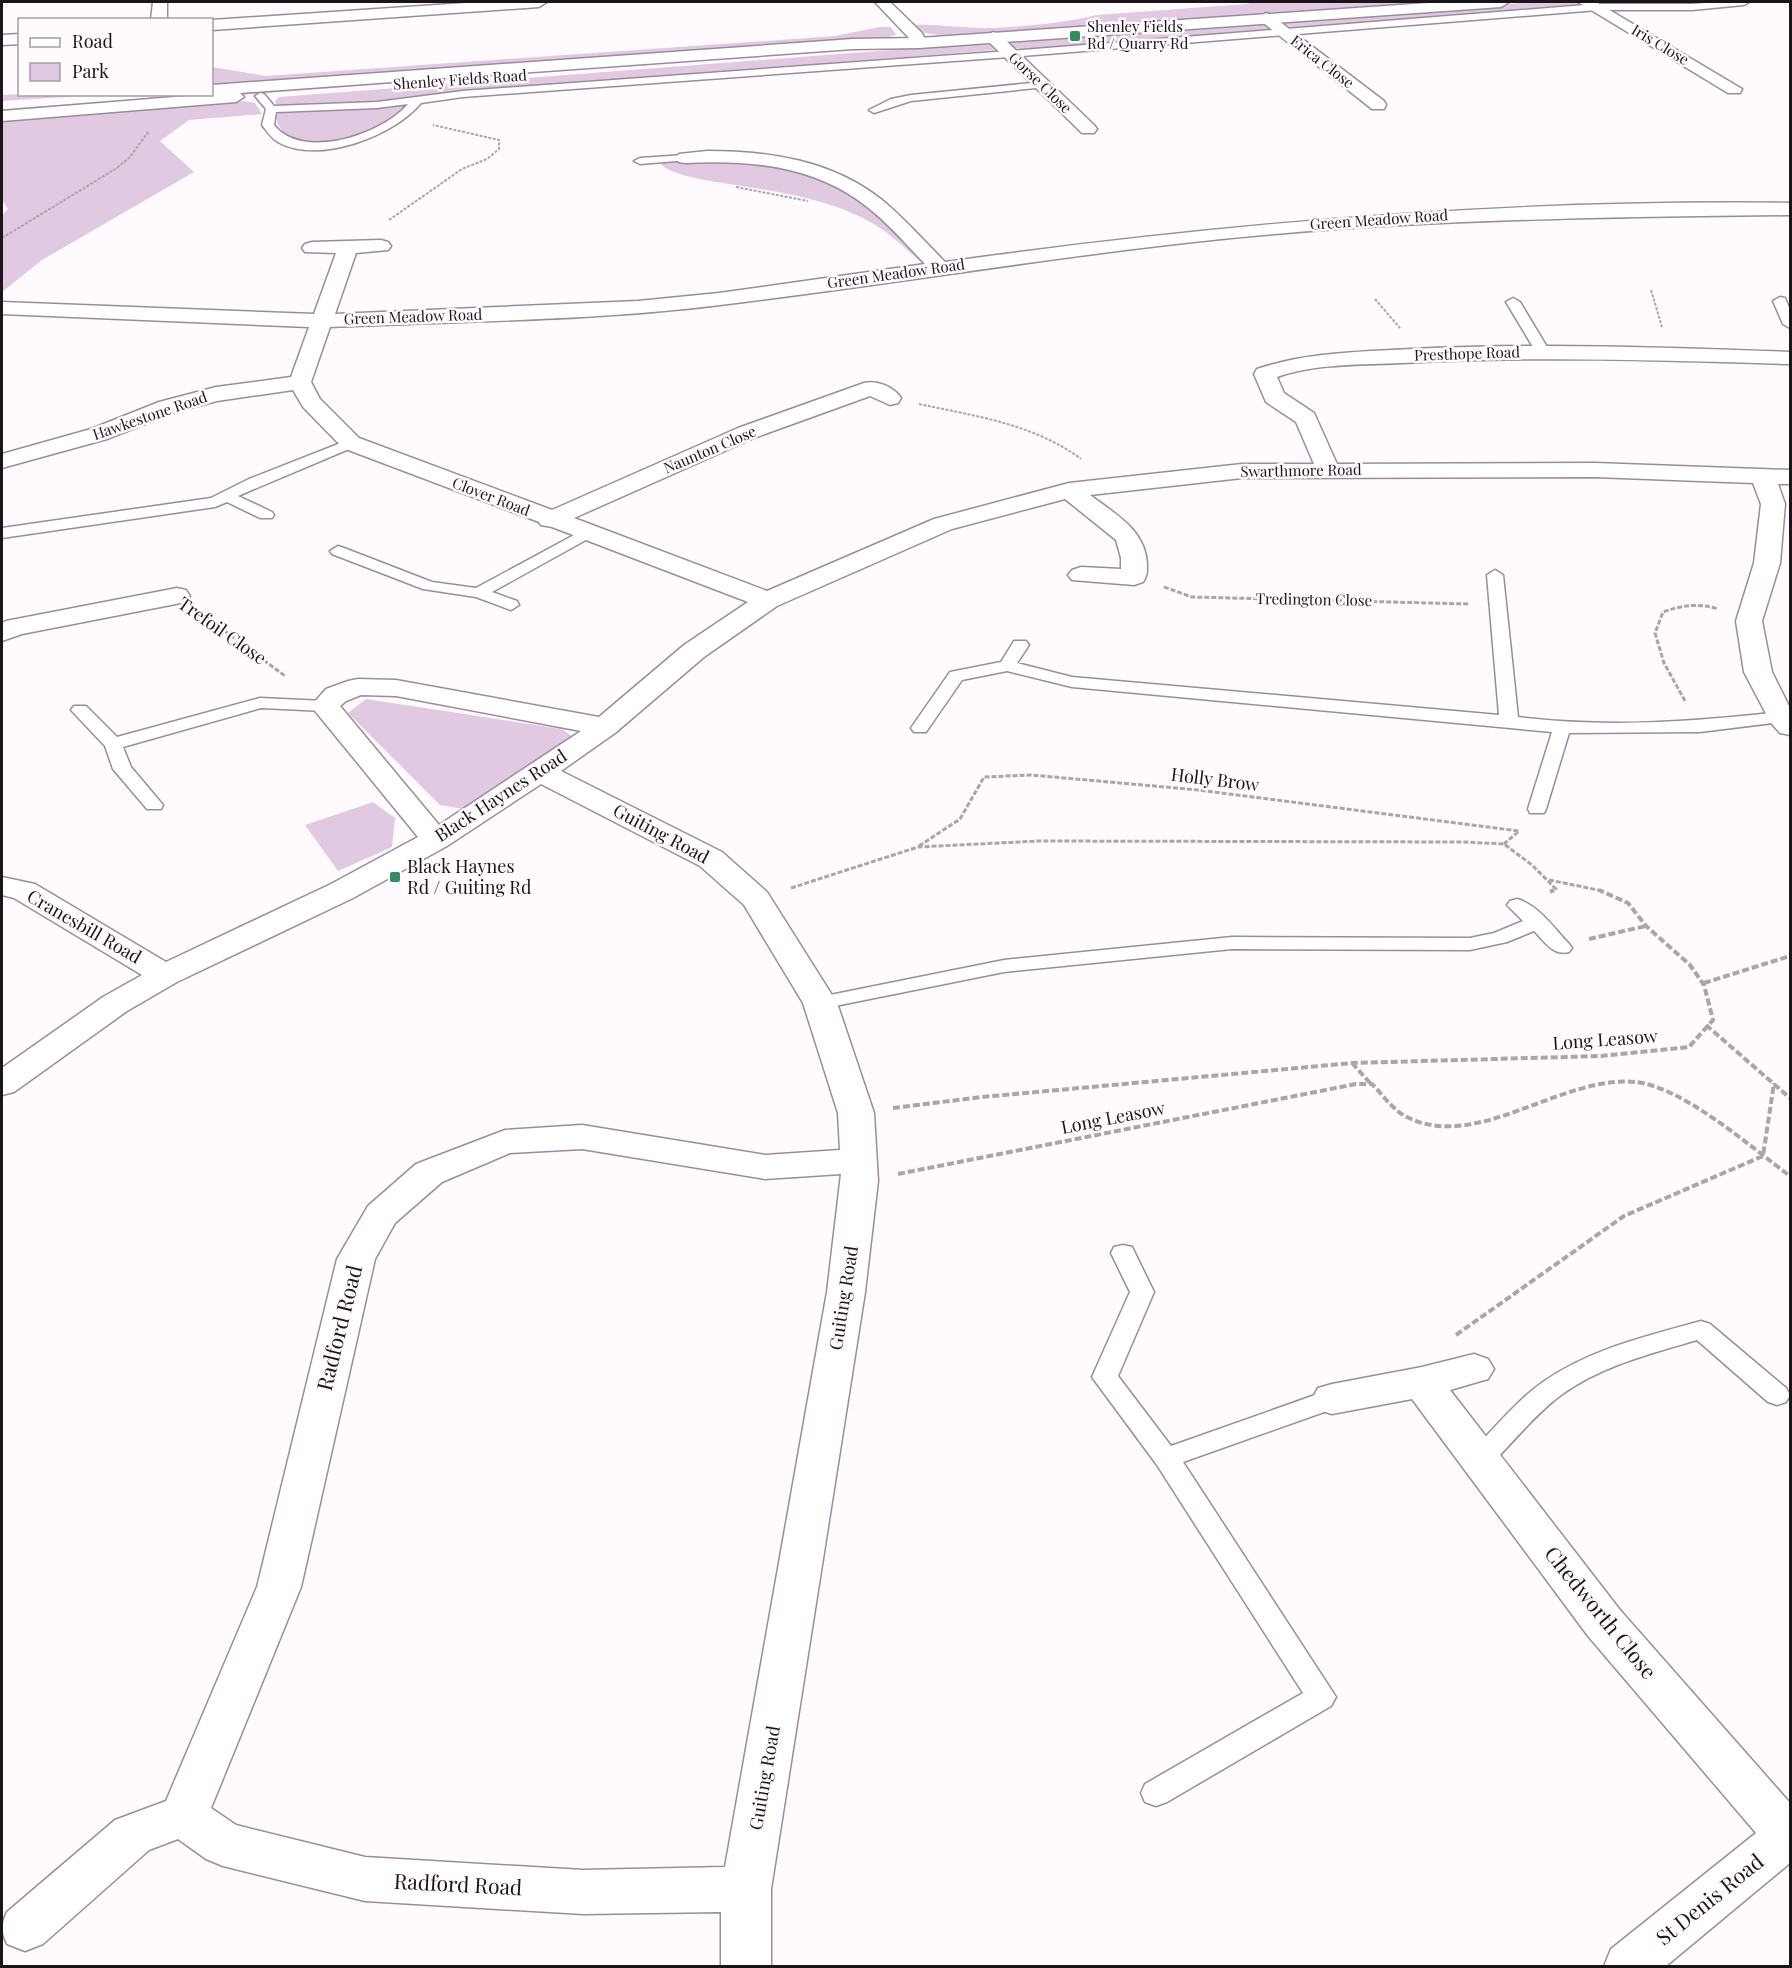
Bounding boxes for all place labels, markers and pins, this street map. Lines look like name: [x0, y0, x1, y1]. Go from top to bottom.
place label: Shenley Fields Rd / Quarry Rd: [1087, 16, 1189, 53]
marker: Shenley Fields Rd / Quarry Rd: [1068, 29, 1082, 43]
place label: Black Haynes Rd / Guiting Rd: [407, 854, 532, 899]
marker: Black Haynes Rd / Guiting Rd: [388, 870, 402, 884]

